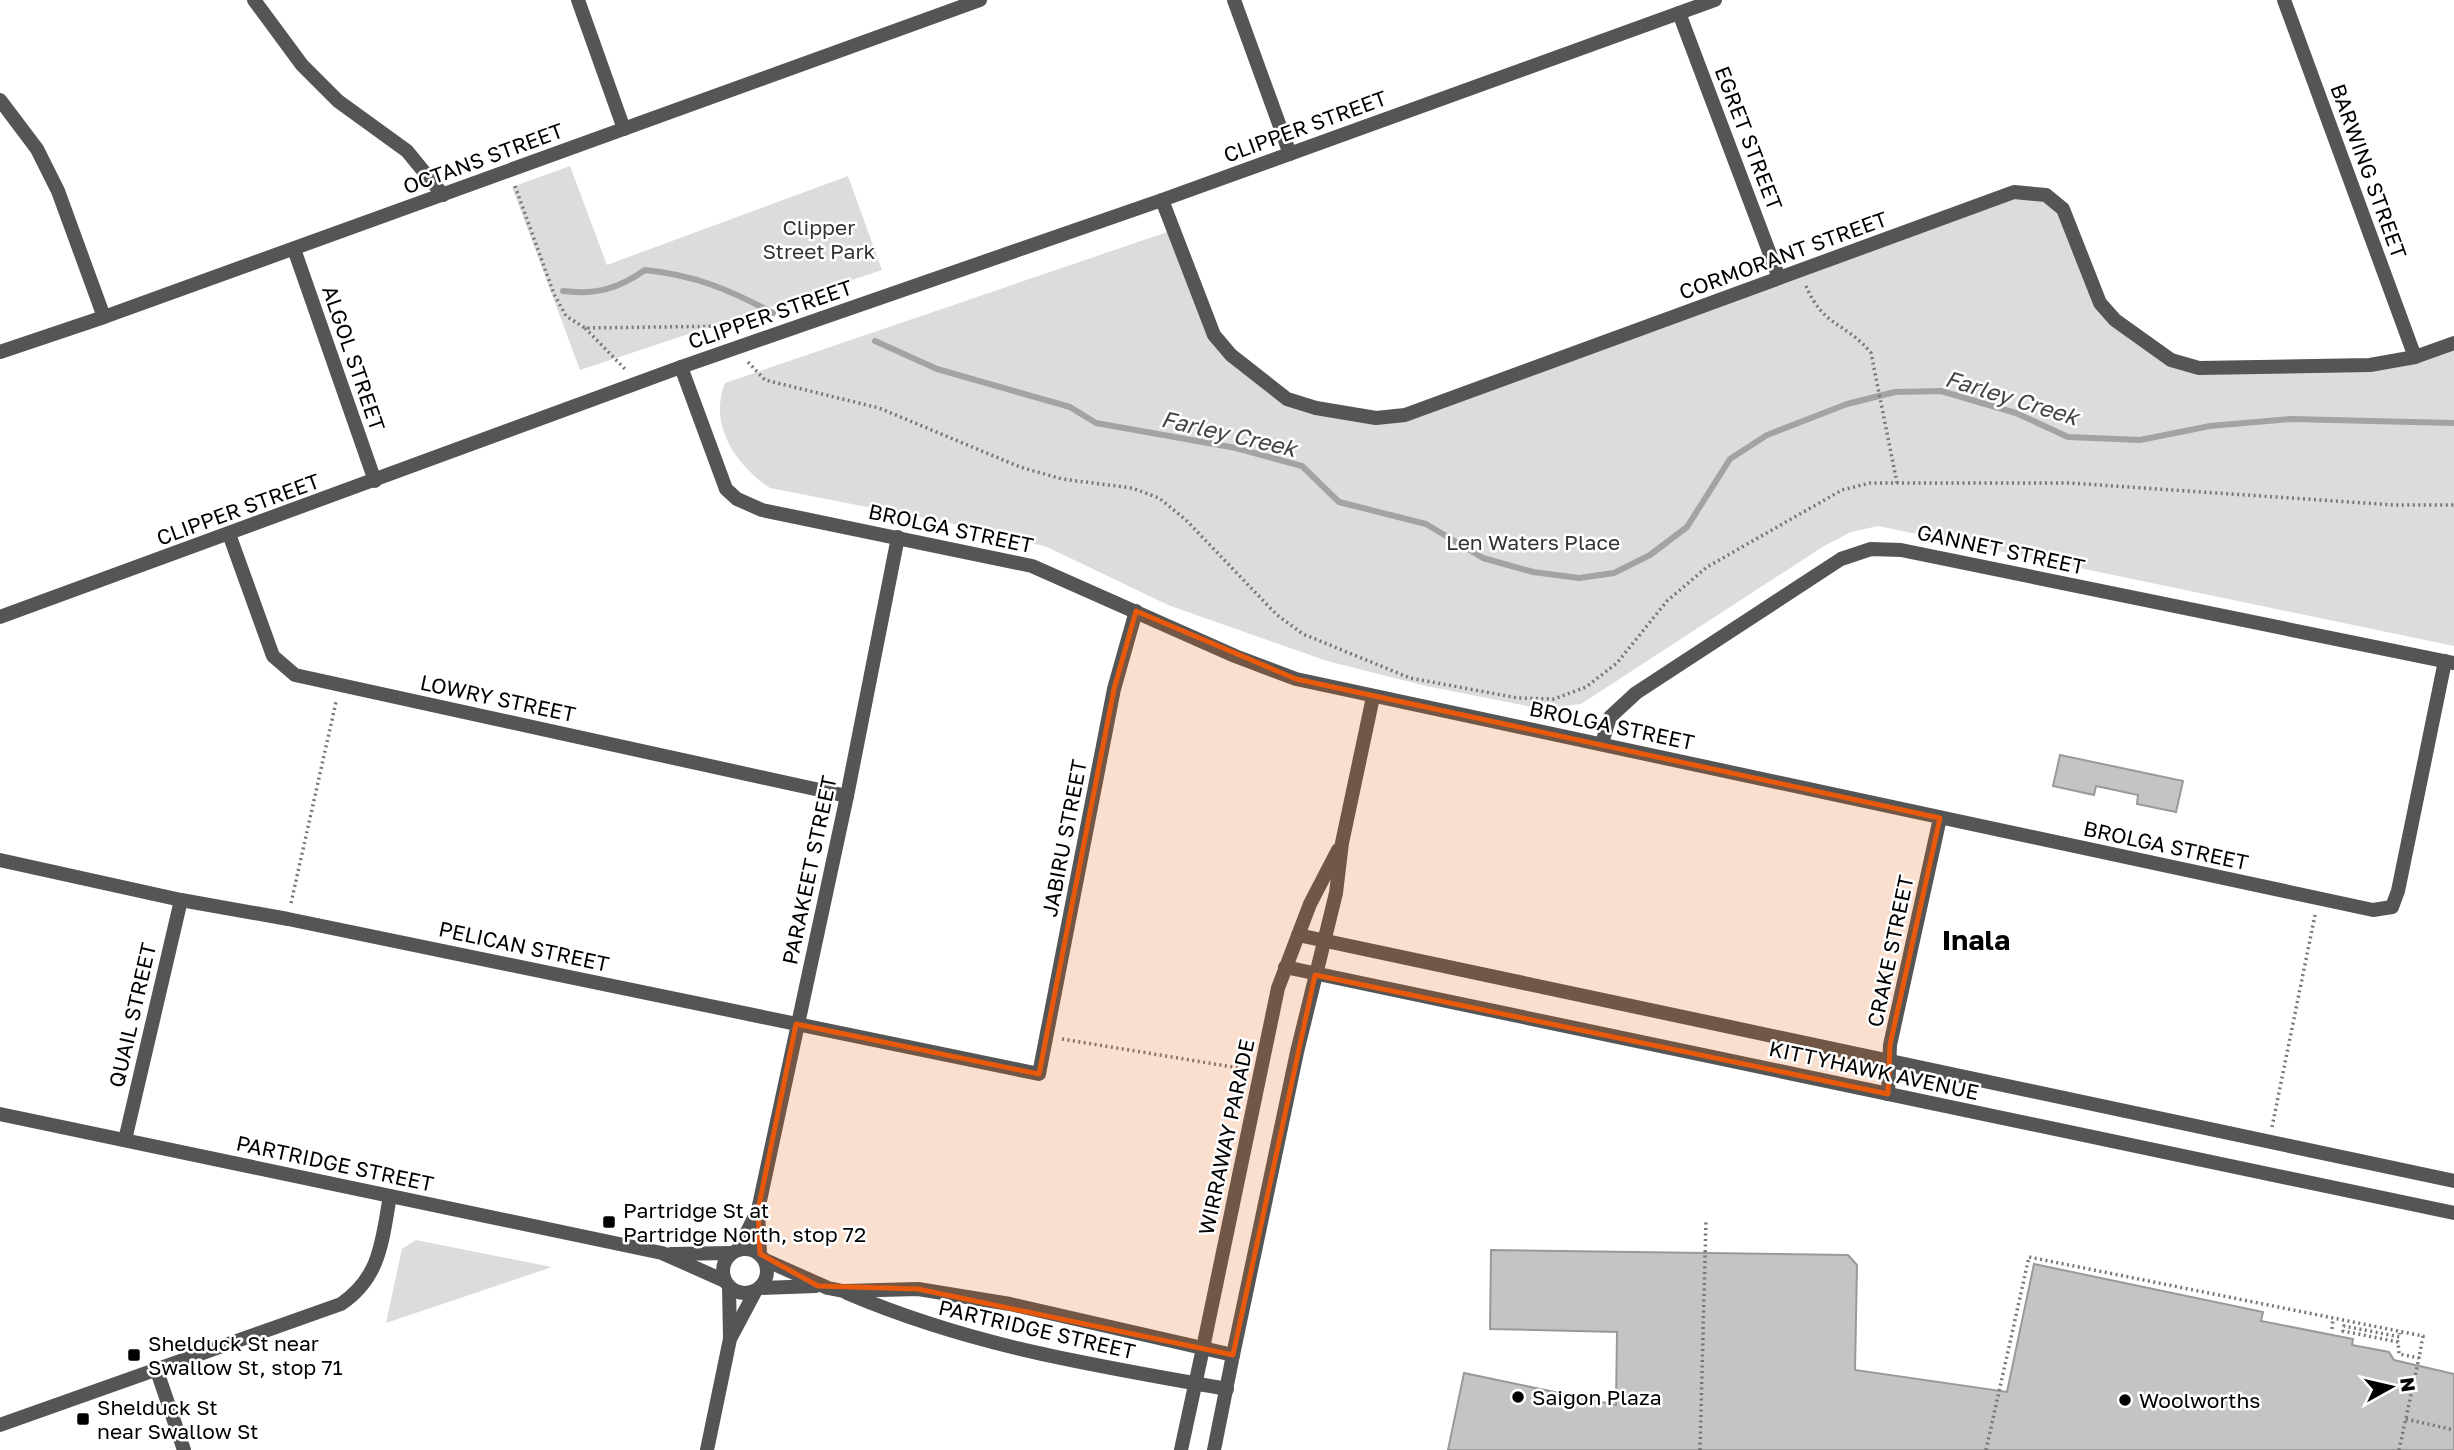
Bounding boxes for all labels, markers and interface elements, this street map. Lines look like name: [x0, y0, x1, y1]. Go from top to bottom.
street label: EGRET STREET: [1710, 62, 1788, 214]
street label: BARWING STREET: [2325, 80, 2413, 262]
street label: CLIPPER STREET: [1220, 84, 1390, 168]
street label: OCTANS STREET: [399, 117, 567, 199]
street label: CORMORANT STREET: [1675, 205, 1891, 305]
park label: Clipper Street Park: [763, 214, 876, 264]
street label: CLIPPER STREET: [684, 274, 856, 354]
street label: ALGOL STREET: [317, 282, 391, 434]
water label: Farley Creek: [1942, 363, 2084, 431]
water label: Farley Creek: [1159, 404, 1301, 463]
street label: CLIPPER STREET: [153, 467, 323, 551]
street label: BROLGA STREET: [866, 498, 1036, 558]
street label: GANNET STREET: [1915, 519, 2087, 579]
park label: Len Waters Place: [1446, 529, 1620, 555]
street label: LOWRY STREET: [418, 669, 578, 727]
street label: BROLGA STREET: [1527, 695, 1697, 755]
street label: JABIRU STREET: [1036, 757, 1092, 919]
street label: PARAKEET STREET: [776, 773, 842, 967]
street label: BROLGA STREET: [2081, 815, 2251, 875]
street label: CRAKE STREET: [1861, 873, 1919, 1029]
street label: PELICAN STREET: [436, 915, 612, 977]
district label: Inala: [1942, 923, 2010, 956]
street label: QUAIL STREET: [103, 940, 161, 1090]
street label: KITTYHAWK AVENUE: [1767, 1035, 1981, 1105]
street label: WIRRAWAY PARADE: [1193, 1037, 1259, 1237]
street label: PARTRIDGE STREET: [234, 1129, 436, 1197]
place label: Partridge St at Partridge North, stop 72: [623, 1197, 866, 1247]
marker: Partridge St at Partridge North, stop 72: [601, 1214, 617, 1230]
street label: PARTRIDGE STREET: [936, 1294, 1138, 1364]
place label: Shelduck St near Swallow St, stop 71: [148, 1330, 343, 1380]
marker: Shelduck St near Swallow St, stop 71: [126, 1347, 142, 1363]
north arrow: [2356, 1352, 2426, 1422]
text: N: [2396, 1376, 2421, 1393]
place label: Saigon Plaza: [1532, 1384, 1662, 1410]
place label: Woolworths: [2139, 1387, 2261, 1413]
marker: Saigon Plaza: [1510, 1389, 1526, 1405]
marker: Woolworths: [2117, 1392, 2133, 1408]
place label: Shelduck St near Swallow St: [97, 1394, 258, 1444]
marker: Shelduck St near Swallow St: [75, 1411, 91, 1427]

